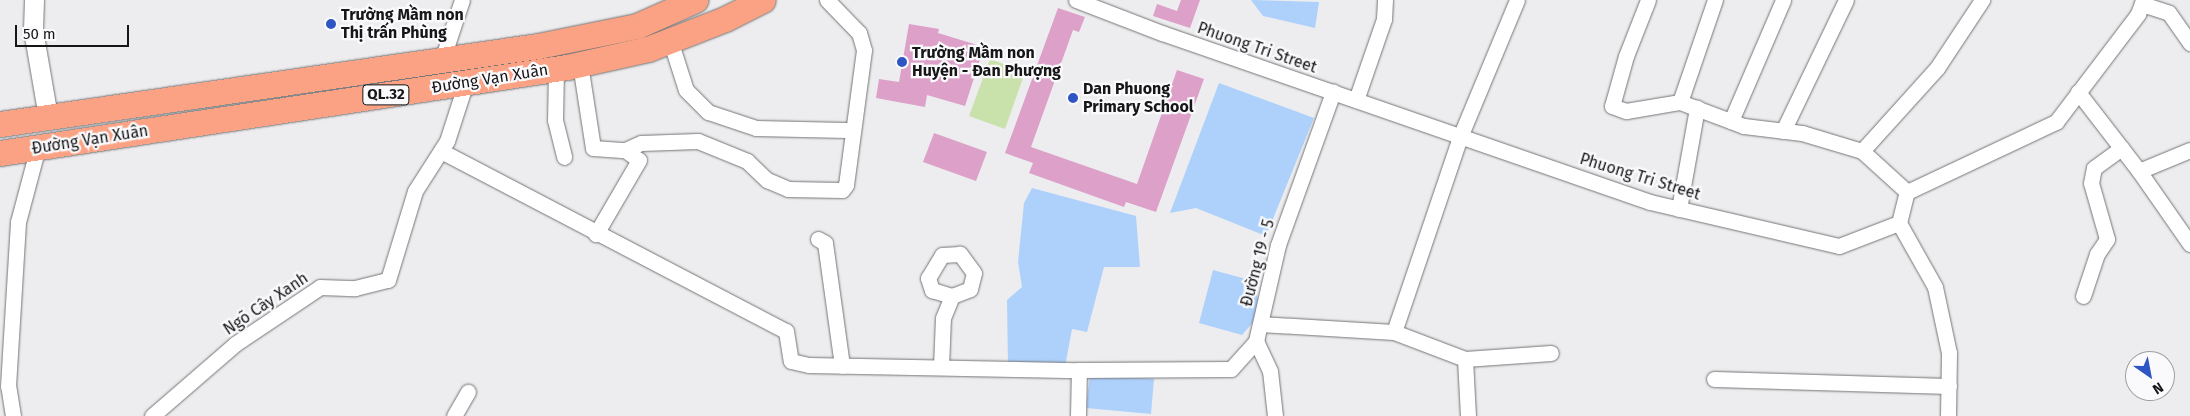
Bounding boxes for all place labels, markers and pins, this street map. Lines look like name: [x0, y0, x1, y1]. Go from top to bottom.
place label: Trường Mầm non Thị trấn Phùng: [341, 5, 464, 43]
marker: Trường Mầm non Thị trấn Phùng: [325, 18, 337, 30]
place label: Trường Mầm non Huyện - Đan Phượng: [912, 43, 1061, 81]
marker: Trường Mầm non Huyện - Đan Phượng: [896, 56, 908, 68]
place label: Dan Phuong Primary School: [1083, 79, 1193, 117]
marker: Dan Phuong Primary School: [1067, 92, 1079, 104]

